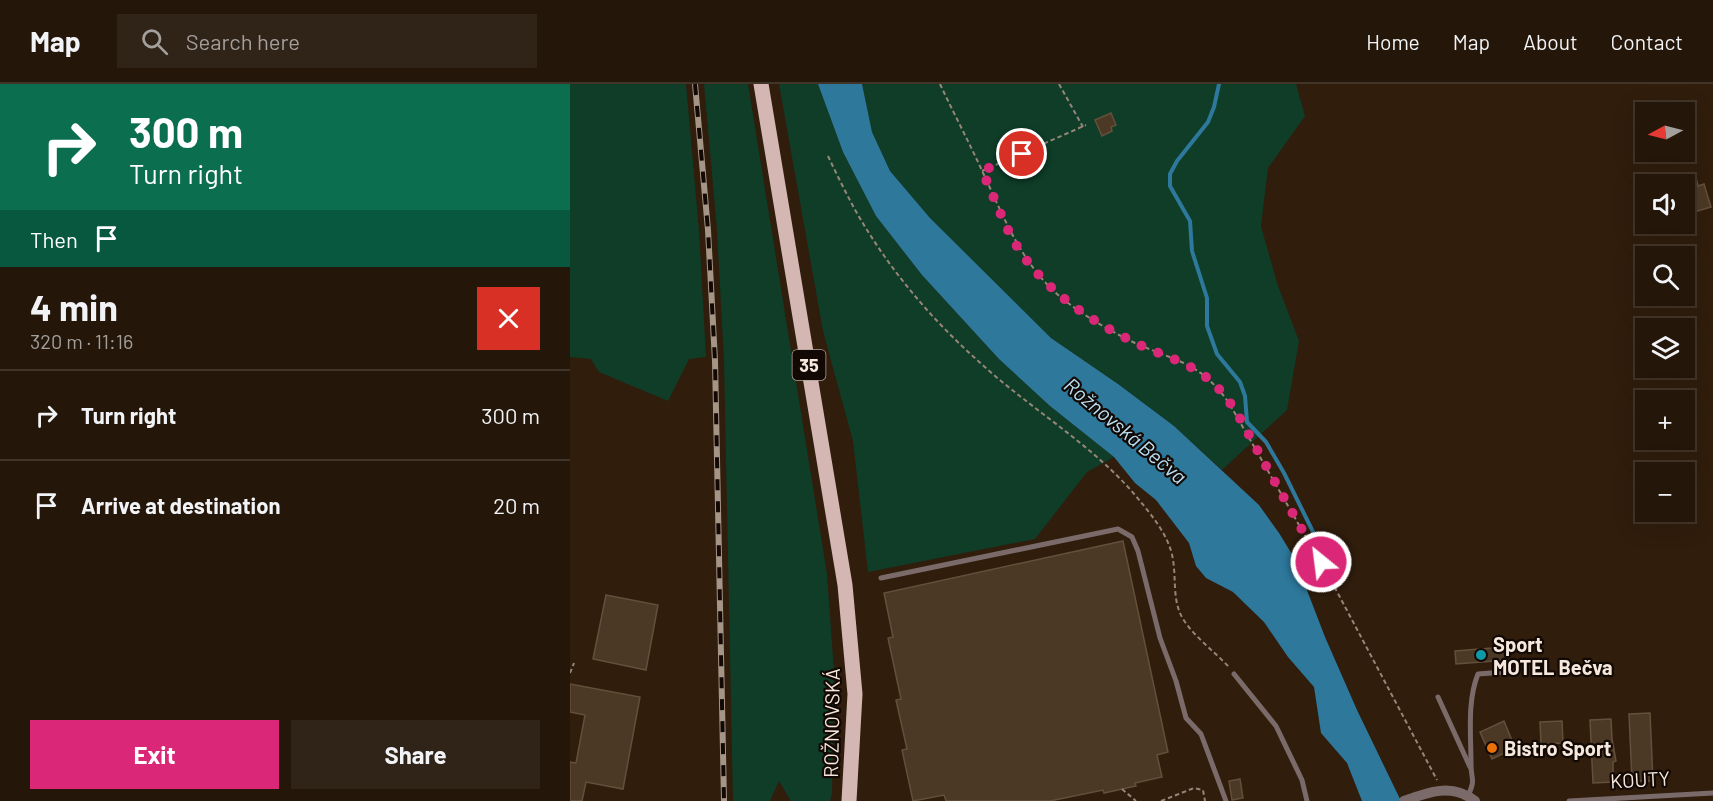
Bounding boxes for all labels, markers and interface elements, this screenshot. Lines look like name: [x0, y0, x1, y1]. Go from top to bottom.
search box: [117, 14, 537, 68]
text: Map: [30, 24, 81, 58]
icon: search: [138, 25, 171, 58]
text: Search here: [186, 28, 300, 54]
text: Home: [1366, 29, 1420, 54]
text: Map: [1453, 29, 1490, 54]
text: About: [1523, 29, 1578, 54]
text: Contact: [1611, 29, 1683, 54]
north arrow: [1635, 102, 1695, 162]
map controls: [1635, 102, 1695, 522]
text: 300 m: [129, 106, 243, 156]
icon: right: [30, 108, 108, 186]
pin: [996, 128, 1047, 179]
icon: arrive: [1005, 137, 1038, 170]
text: Turn right: [129, 157, 243, 189]
button: sound: [1635, 174, 1695, 234]
icon: arrive: [90, 222, 123, 255]
text: Then: [30, 226, 78, 252]
button: search: [1635, 246, 1695, 306]
text: 4 min: [30, 285, 118, 328]
button: close: [477, 287, 540, 350]
button: layers: [1635, 318, 1695, 378]
text: 320 m · 11:16: [30, 329, 133, 353]
road number: 35: [792, 350, 826, 380]
water label: Rožnovská Bečva: [1060, 372, 1192, 488]
button: +: [1635, 390, 1695, 450]
icon: right: [30, 399, 63, 432]
text: Turn right: [81, 402, 176, 428]
text: 300 m: [481, 402, 540, 428]
button: −: [1635, 462, 1695, 522]
icon: arrive: [30, 489, 63, 522]
text: Arrive at destination: [81, 492, 280, 518]
text: 20 m: [493, 492, 540, 518]
position arrow: [1289, 530, 1353, 594]
place label: Sport MOTEL Bečva: [1493, 632, 1613, 679]
marker: Sport MOTEL Bečva: [1474, 648, 1488, 662]
street label: ROŽNOVSKÁ: [818, 668, 844, 778]
button: Exit: [30, 720, 279, 789]
button: Share: [291, 720, 540, 789]
place label: Bistro Sport: [1504, 736, 1611, 760]
marker: Bistro Sport: [1485, 741, 1499, 755]
street label: KOUTY: [1609, 765, 1671, 793]

